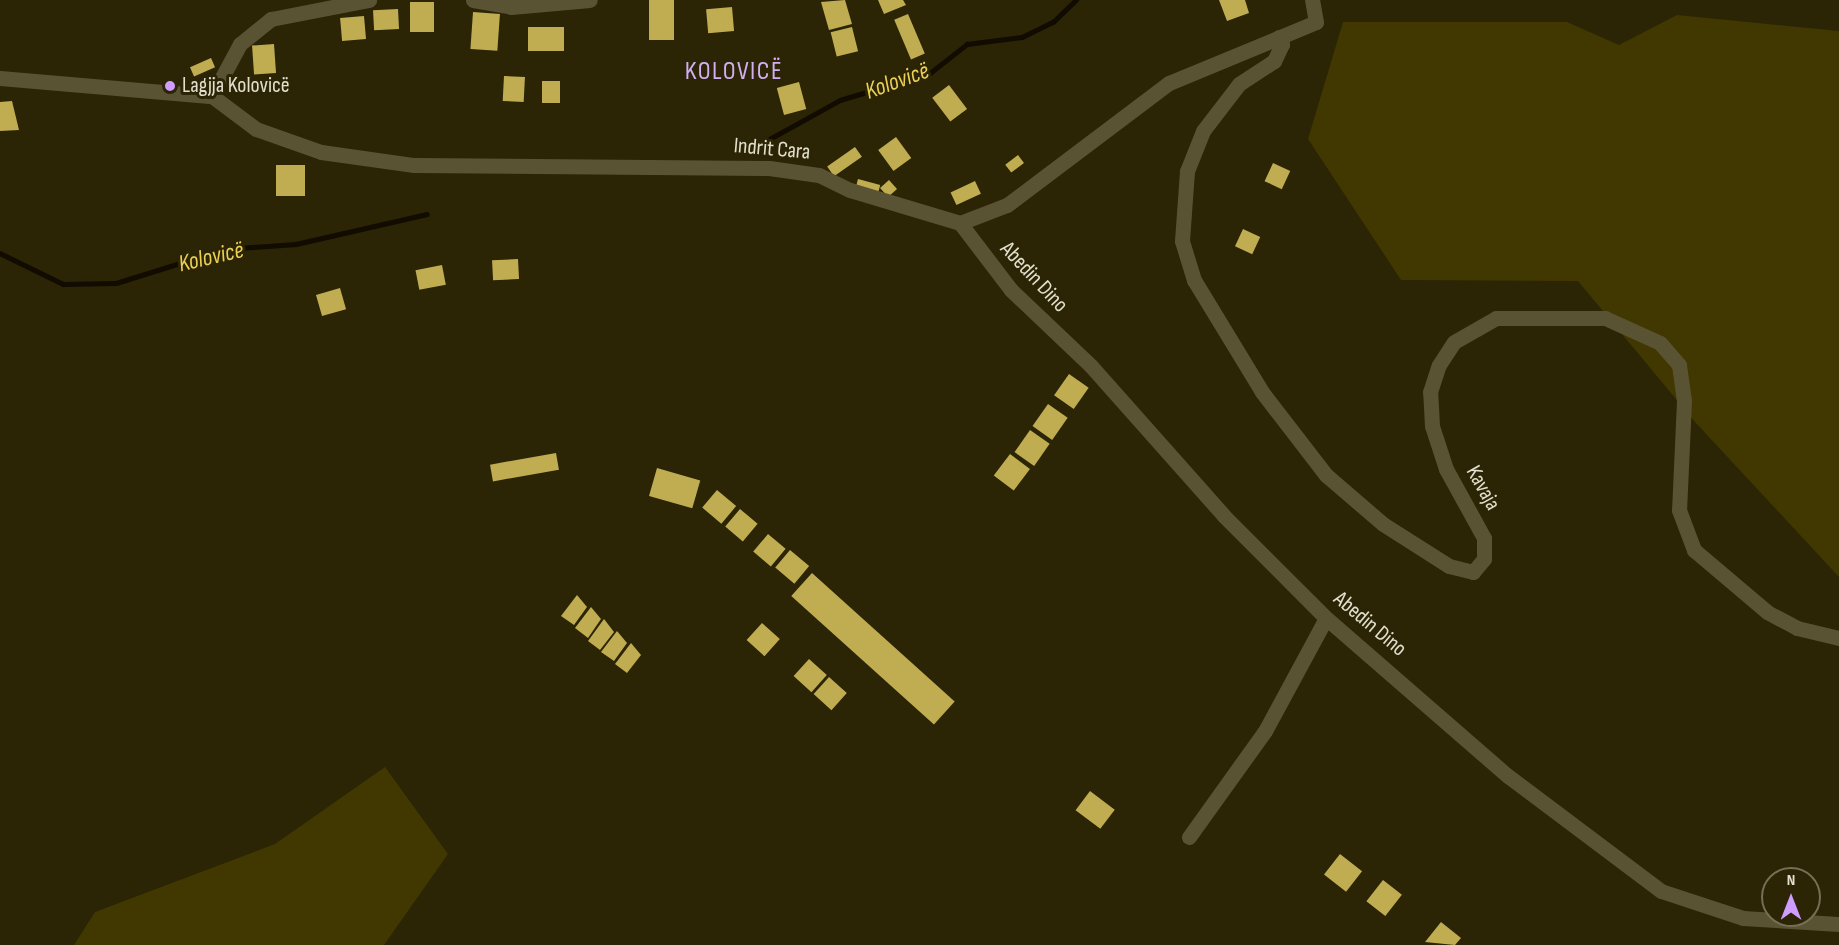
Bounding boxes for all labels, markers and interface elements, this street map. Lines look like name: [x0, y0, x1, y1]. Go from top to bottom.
district label: KOLOVICË: [685, 56, 783, 88]
water label: Kolovicë: [861, 56, 933, 106]
place label: Lagjja Kolovicë: [182, 73, 290, 99]
marker: Lagjja Kolovicë: [163, 79, 177, 93]
street label: Indrit Cara: [733, 133, 811, 165]
water label: Kolovicë: [176, 236, 246, 278]
street label: Abedin Dino: [995, 236, 1073, 318]
street label: Kavaja: [1460, 461, 1506, 515]
street label: Abedin Dino: [1328, 586, 1412, 662]
north arrow: [1761, 867, 1821, 927]
text: N: [1787, 871, 1795, 890]

